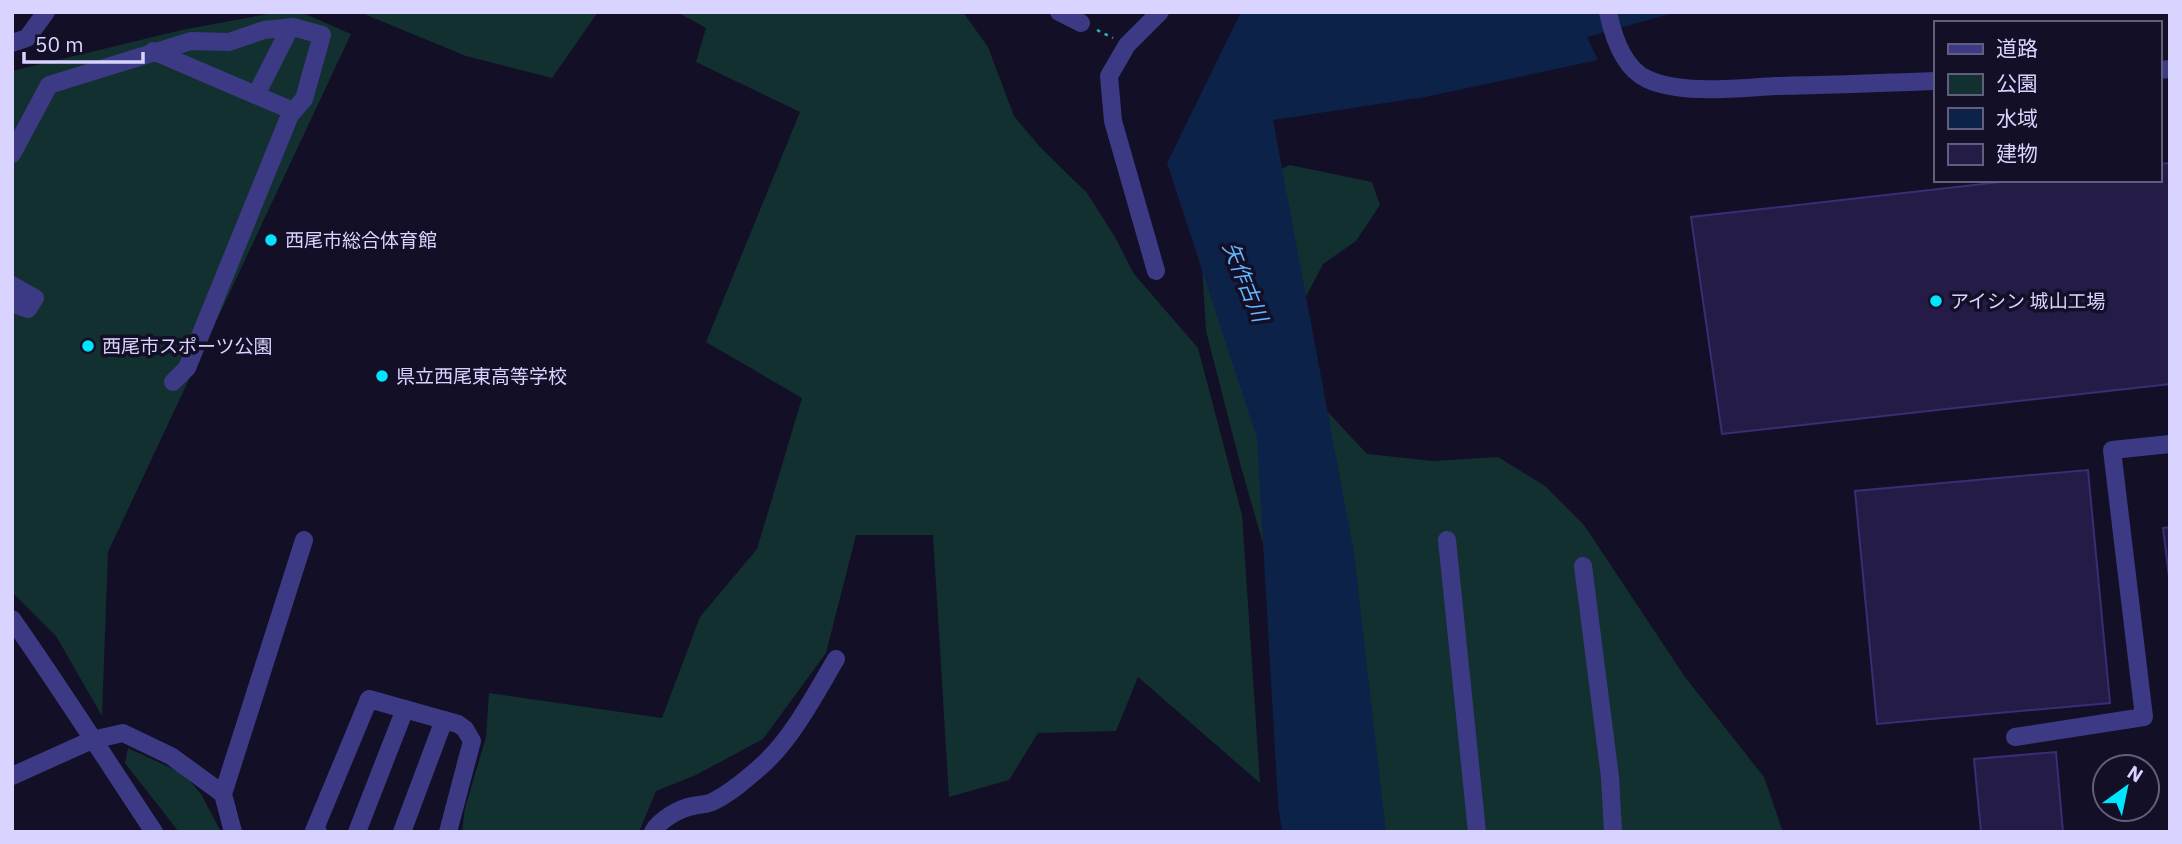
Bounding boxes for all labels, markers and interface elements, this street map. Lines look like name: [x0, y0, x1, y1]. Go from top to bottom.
scale bar: [24, 21, 144, 65]
legend: [1934, 21, 2161, 182]
text: 50 m: [35, 30, 84, 58]
text: 道路: [1996, 34, 2038, 62]
text: 公園: [1996, 69, 2038, 97]
text: 水域: [1996, 104, 2038, 132]
text: 建物: [1996, 139, 2038, 167]
place label: 西尾市総合体育館: [285, 228, 437, 252]
marker: 西尾市総合体育館: [263, 232, 279, 248]
water label: 矢作古川: [1217, 237, 1275, 328]
place label: アイシン 城山工場: [1950, 289, 2106, 313]
marker: アイシン 城山工場: [1928, 293, 1944, 309]
place label: 西尾市スポーツ公園: [102, 334, 273, 358]
marker: 西尾市スポーツ公園: [80, 338, 96, 354]
place label: 県立西尾東高等学校: [396, 364, 567, 388]
marker: 県立西尾東高等学校: [374, 368, 390, 384]
north arrow: [2091, 753, 2161, 823]
text: N: [2123, 760, 2148, 788]

